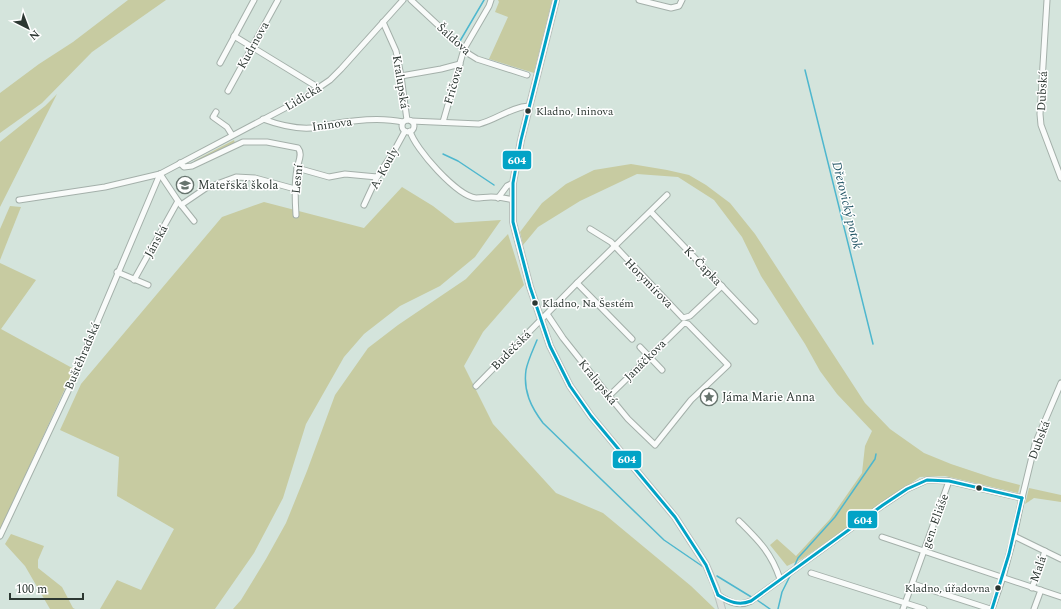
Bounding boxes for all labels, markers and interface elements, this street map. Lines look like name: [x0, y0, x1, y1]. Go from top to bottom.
north arrow: [8, 8, 48, 48]
street label: Kudrnova: [233, 18, 274, 72]
street label: Šaldova: [432, 19, 475, 60]
text: N: [25, 26, 43, 44]
street label: Kralupská: [387, 54, 414, 110]
street label: Fričova: [439, 63, 468, 107]
street label: Dubská: [1032, 70, 1053, 112]
street label: Lidická: [281, 79, 325, 116]
place label: Kladno, Ininova: [536, 103, 614, 120]
marker: Kladno, Ininova: [523, 106, 533, 116]
street label: Ininova: [311, 112, 354, 137]
street label: A. Kouly: [365, 142, 404, 193]
line badge: 604: [502, 150, 532, 170]
text: 604: [508, 152, 527, 169]
water label: Dřetovický potok: [826, 159, 868, 251]
street label: Lesní: [287, 162, 309, 195]
school or university icon: Mateřská škola: [175, 175, 195, 195]
place label: Mateřská škola: [198, 176, 278, 195]
street label: Jánská: [140, 221, 173, 261]
street label: K. Čapka: [679, 242, 726, 290]
street label: Horymírova: [620, 254, 678, 313]
place label: Kladno, Na Šestém: [542, 295, 634, 312]
marker: Kladno, Na Šestém: [530, 298, 540, 308]
street label: Buštěhradská: [60, 319, 105, 393]
street label: Budečská: [487, 326, 536, 375]
street label: Janáčkova: [620, 335, 671, 386]
street label: Kralupská: [573, 355, 622, 409]
place icon: Jáma Marie Anna: [699, 387, 719, 407]
place label: Jáma Marie Anna: [722, 388, 815, 407]
street label: Dubská: [1024, 418, 1055, 462]
line badge: 604: [612, 450, 642, 469]
text: 604: [618, 451, 637, 468]
unlabelled marker: [974, 483, 984, 493]
street label: gen. Eliáše: [917, 491, 954, 551]
line badge: 604: [847, 510, 878, 529]
text: 604: [854, 512, 873, 529]
street label: Malá: [1025, 553, 1052, 585]
scale bar: [10, 575, 83, 601]
text: 100 m: [16, 580, 47, 599]
place label: Kladno, úřadovna: [905, 580, 991, 597]
marker: Kladno, úřadovna: [993, 583, 1003, 593]

